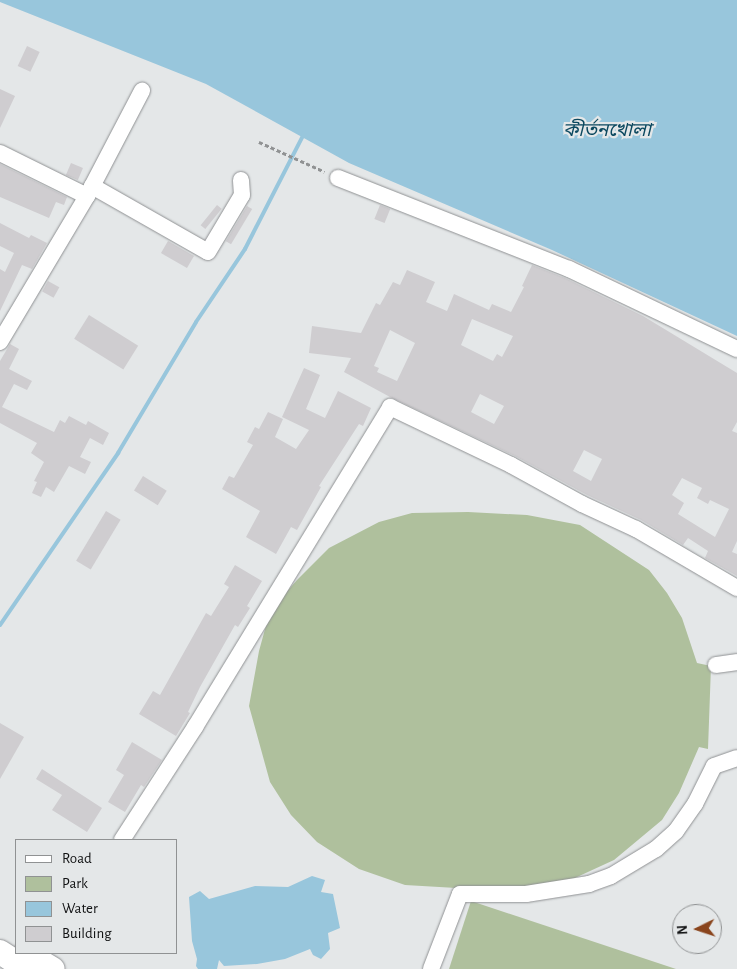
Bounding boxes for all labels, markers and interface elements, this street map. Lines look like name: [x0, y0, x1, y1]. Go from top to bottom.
water label: কীর্তনখোলা: [563, 120, 651, 142]
legend: [15, 839, 178, 954]
text: Road: [62, 851, 92, 866]
text: Park: [62, 876, 88, 891]
text: Water: [62, 901, 98, 916]
north arrow: [672, 904, 722, 954]
text: N: [676, 925, 690, 935]
text: Building: [62, 926, 112, 941]

